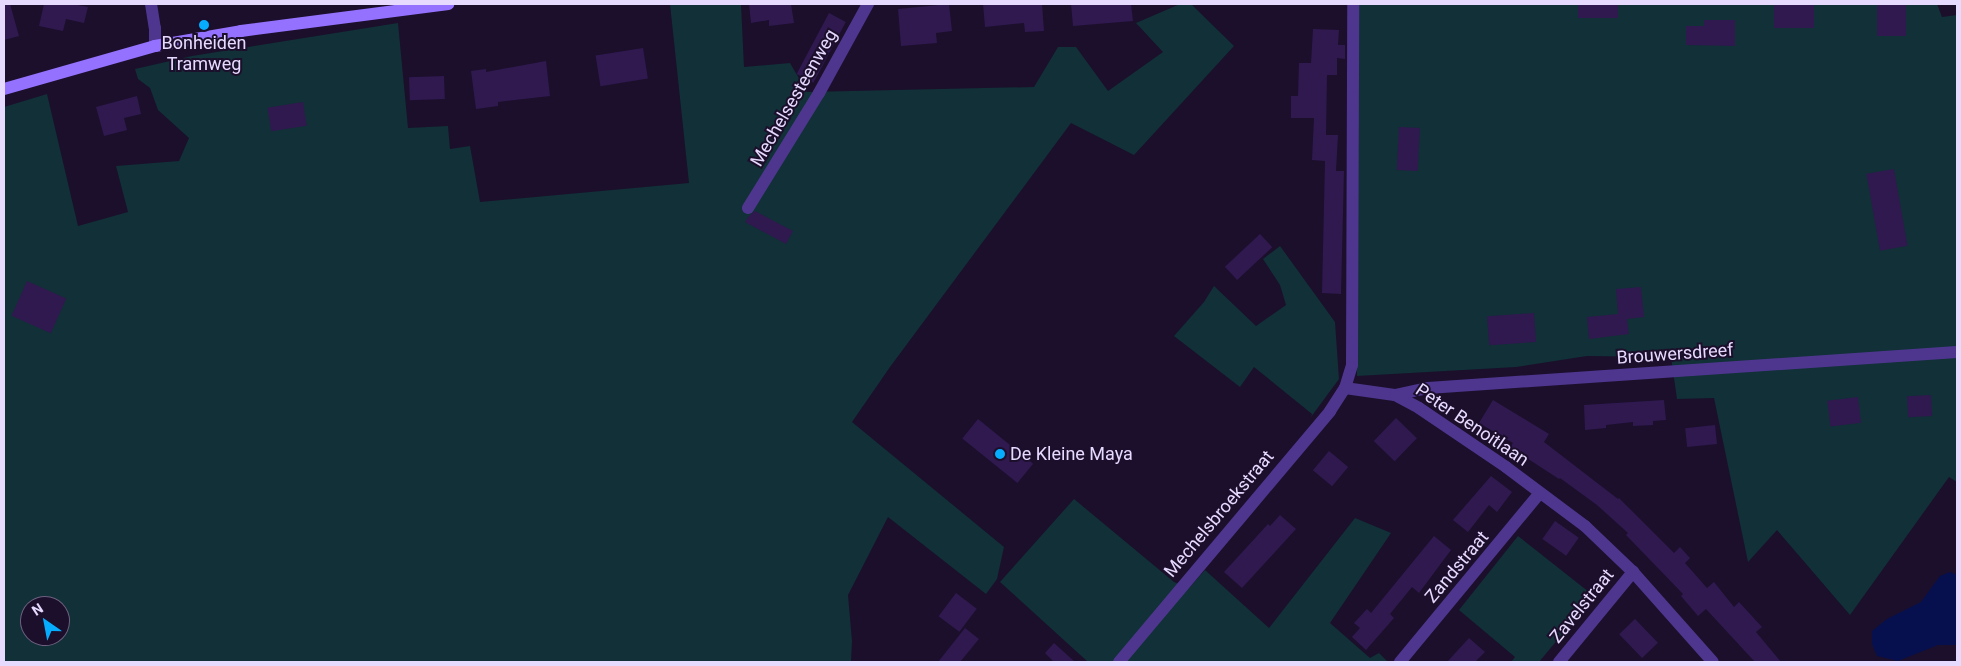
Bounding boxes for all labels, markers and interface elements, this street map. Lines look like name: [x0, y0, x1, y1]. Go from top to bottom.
marker: Bonheiden Tramweg: [198, 19, 210, 31]
street label: Mechelsesteenweg: [746, 26, 842, 170]
place label: Bonheiden Tramweg: [162, 33, 246, 76]
street label: Brouwersdreef: [1616, 339, 1734, 369]
street label: Peter Benoitlaan: [1411, 379, 1533, 471]
place label: De Kleine Maya: [1010, 443, 1133, 465]
street label: Mechelsbroekstraat: [1160, 446, 1278, 582]
marker: De Kleine Maya: [994, 448, 1006, 460]
street label: Zandstraat: [1421, 527, 1493, 607]
street label: Zavelstraat: [1545, 564, 1619, 648]
north arrow: [20, 596, 70, 646]
text: N: [29, 600, 46, 619]

